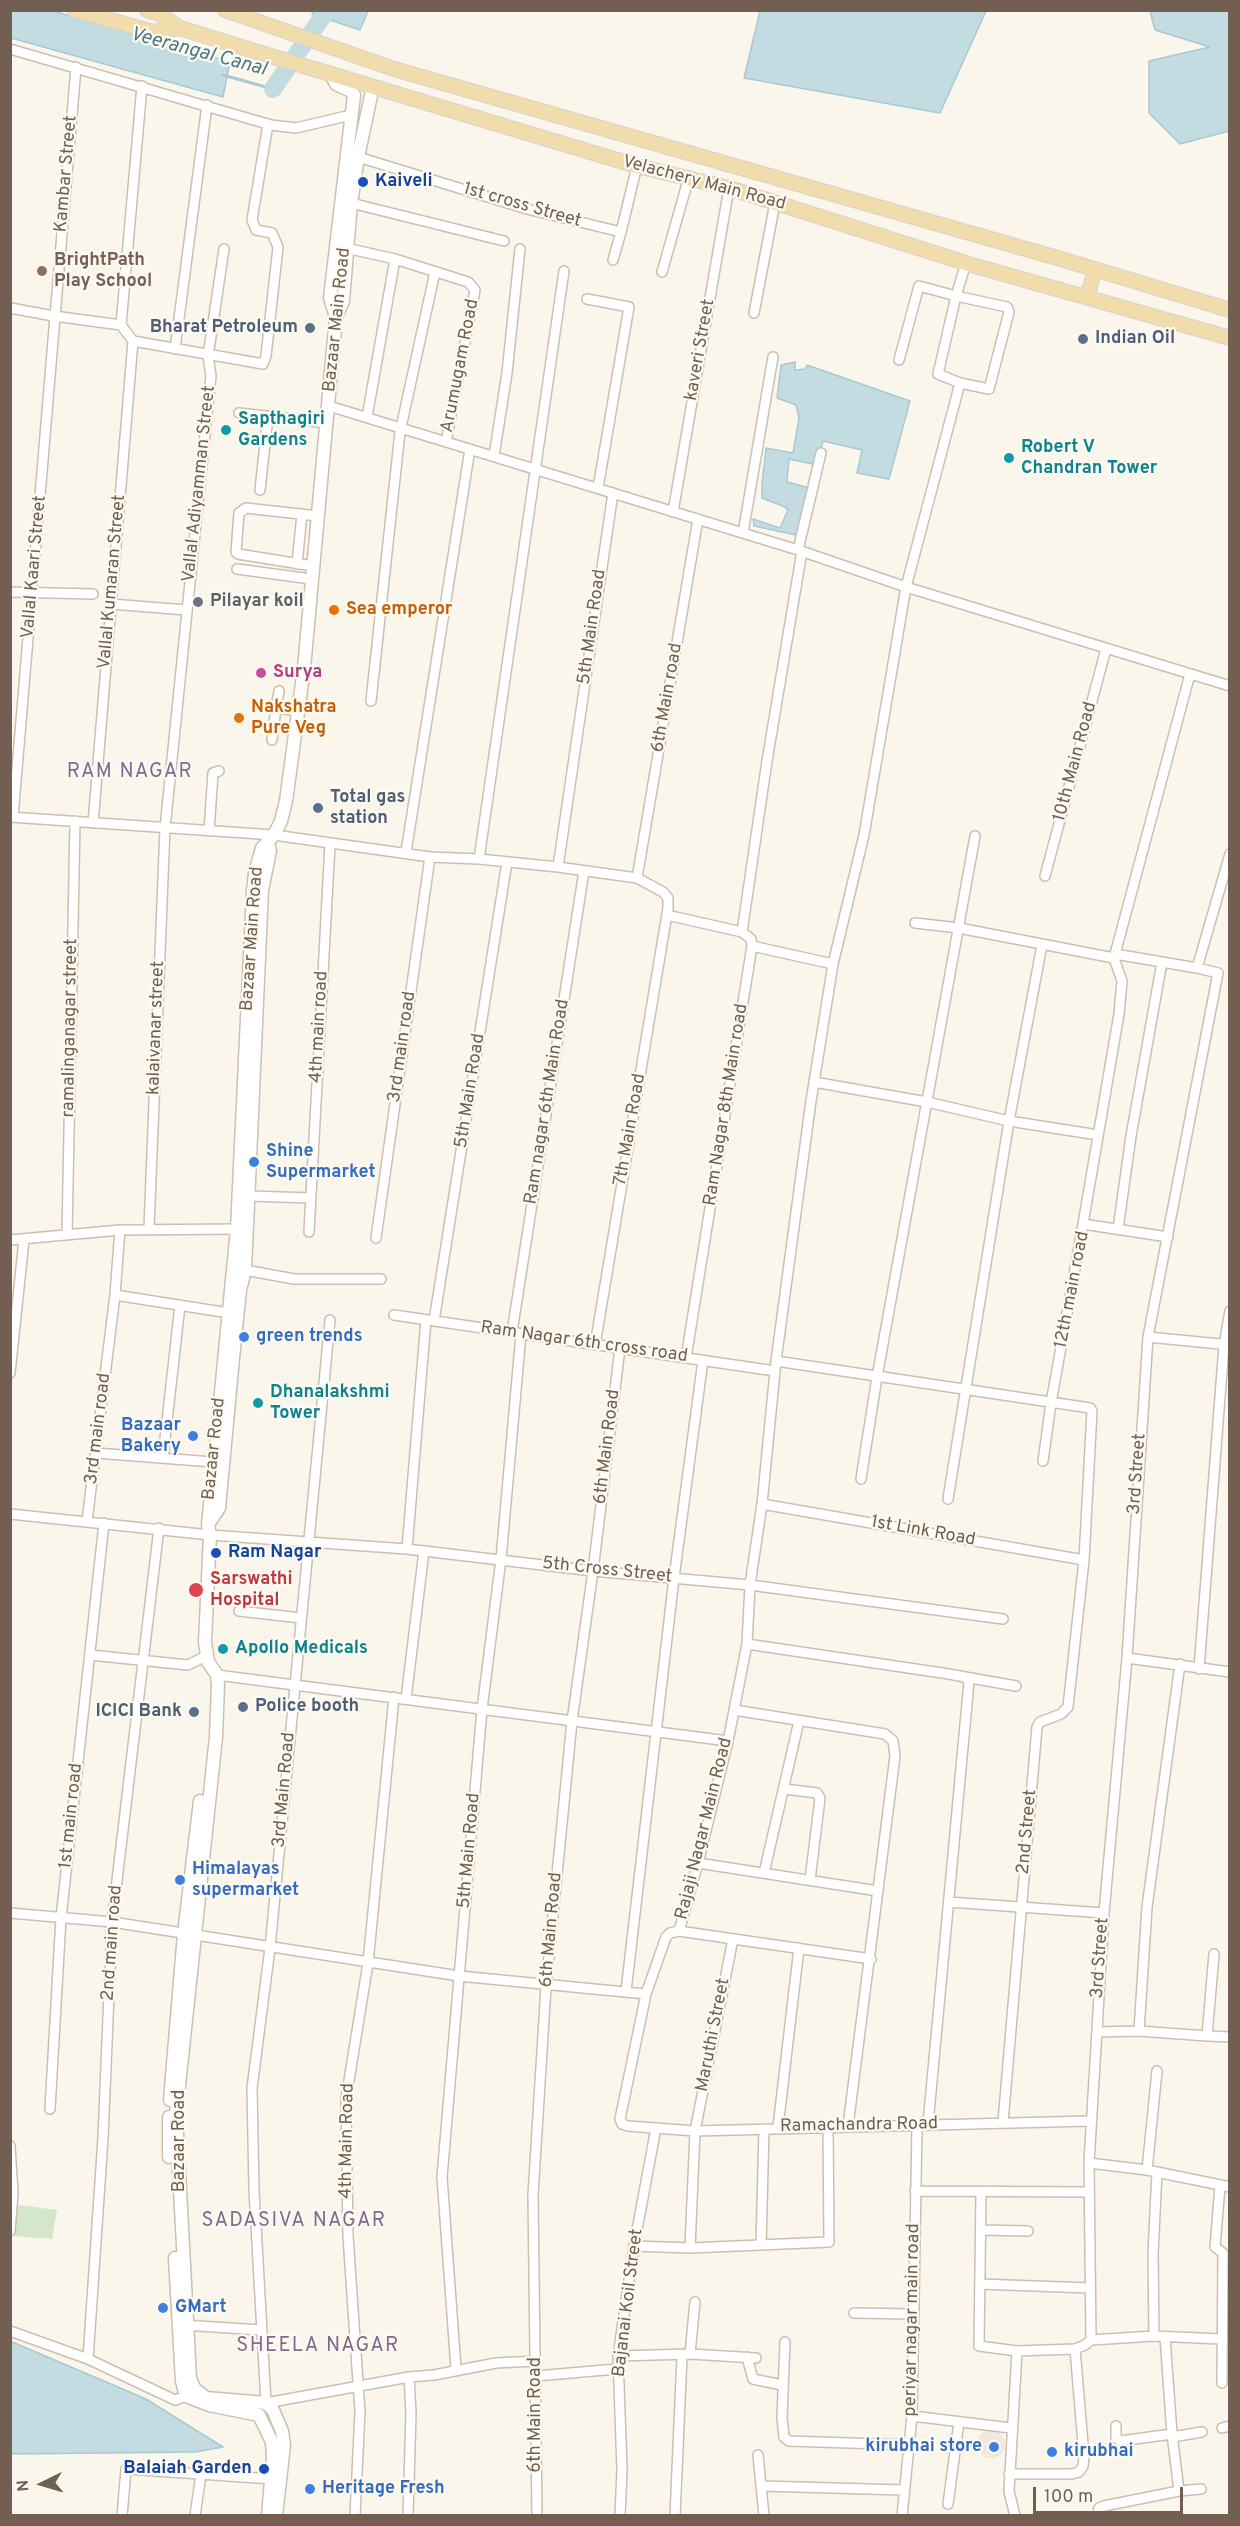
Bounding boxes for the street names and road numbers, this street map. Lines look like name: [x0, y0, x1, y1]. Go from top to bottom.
street label: Kambar Street: [51, 115, 83, 233]
street label: Velachery Main Road: [620, 152, 788, 216]
street label: 1st cross Street: [460, 179, 584, 233]
street label: Bazaar Main Road: [320, 247, 356, 393]
street label: Arumugam Road: [437, 297, 485, 435]
street label: kaveri Street: [681, 298, 721, 402]
street label: Vallal Adiyamman Street: [179, 385, 221, 583]
street label: Vallal Kaari Street: [18, 494, 52, 640]
street label: Vallal Kumaran Street: [95, 494, 131, 670]
street label: 5th Main Road: [574, 568, 612, 686]
street label: 6th Main road: [648, 642, 688, 754]
street label: 10th Main Road: [1050, 700, 1102, 824]
street label: Bazaar Main Road: [237, 866, 269, 1012]
street label: ramalinganagar street: [59, 938, 83, 1118]
street label: kalaivanar street: [144, 961, 170, 1095]
street label: 4th main road: [306, 970, 334, 1084]
street label: 3rd main road: [384, 990, 422, 1104]
street label: Ram nagar 6th Main Road: [521, 998, 575, 1206]
street label: Ram Nagar 8th Main road: [700, 1002, 754, 1208]
street label: 5th Main Road: [451, 1032, 491, 1150]
street label: 7th Main Road: [610, 1072, 652, 1188]
street label: 12th main road: [1051, 1230, 1095, 1350]
street label: Ram Nagar 6th cross road: [479, 1318, 689, 1368]
street label: 3rd main road: [81, 1372, 117, 1486]
street label: 6th Main Road: [590, 1388, 626, 1506]
street label: Bazaar Road: [199, 1397, 231, 1501]
street label: 3rd Street: [1124, 1433, 1152, 1515]
street label: 1st Link Road: [869, 1512, 977, 1552]
street label: 5th Cross Street: [541, 1553, 673, 1589]
street label: 3rd Main Road: [269, 1731, 301, 1849]
street label: Rajaji Nagar Main Road: [672, 1736, 738, 1922]
street label: 1st main road: [56, 1762, 88, 1870]
street label: 2nd Street: [1014, 1789, 1042, 1875]
street label: 5th Main Road: [454, 1792, 486, 1910]
street label: 6th Main Road: [536, 1871, 568, 1989]
street label: 2nd main road: [98, 1884, 128, 2002]
street label: 3rd Street: [1087, 1917, 1115, 1999]
street label: Maruthi Street: [692, 1976, 736, 2094]
street label: 4th Main Road: [336, 2083, 360, 2199]
street label: Bazaar Road: [169, 2090, 191, 2192]
street label: Ramachandra Road: [780, 2114, 938, 2138]
street label: periyar nagar main road: [901, 2223, 925, 2417]
street label: Bajanai Koil Street: [609, 2228, 649, 2378]
street label: 6th Main Road: [525, 2357, 547, 2473]

